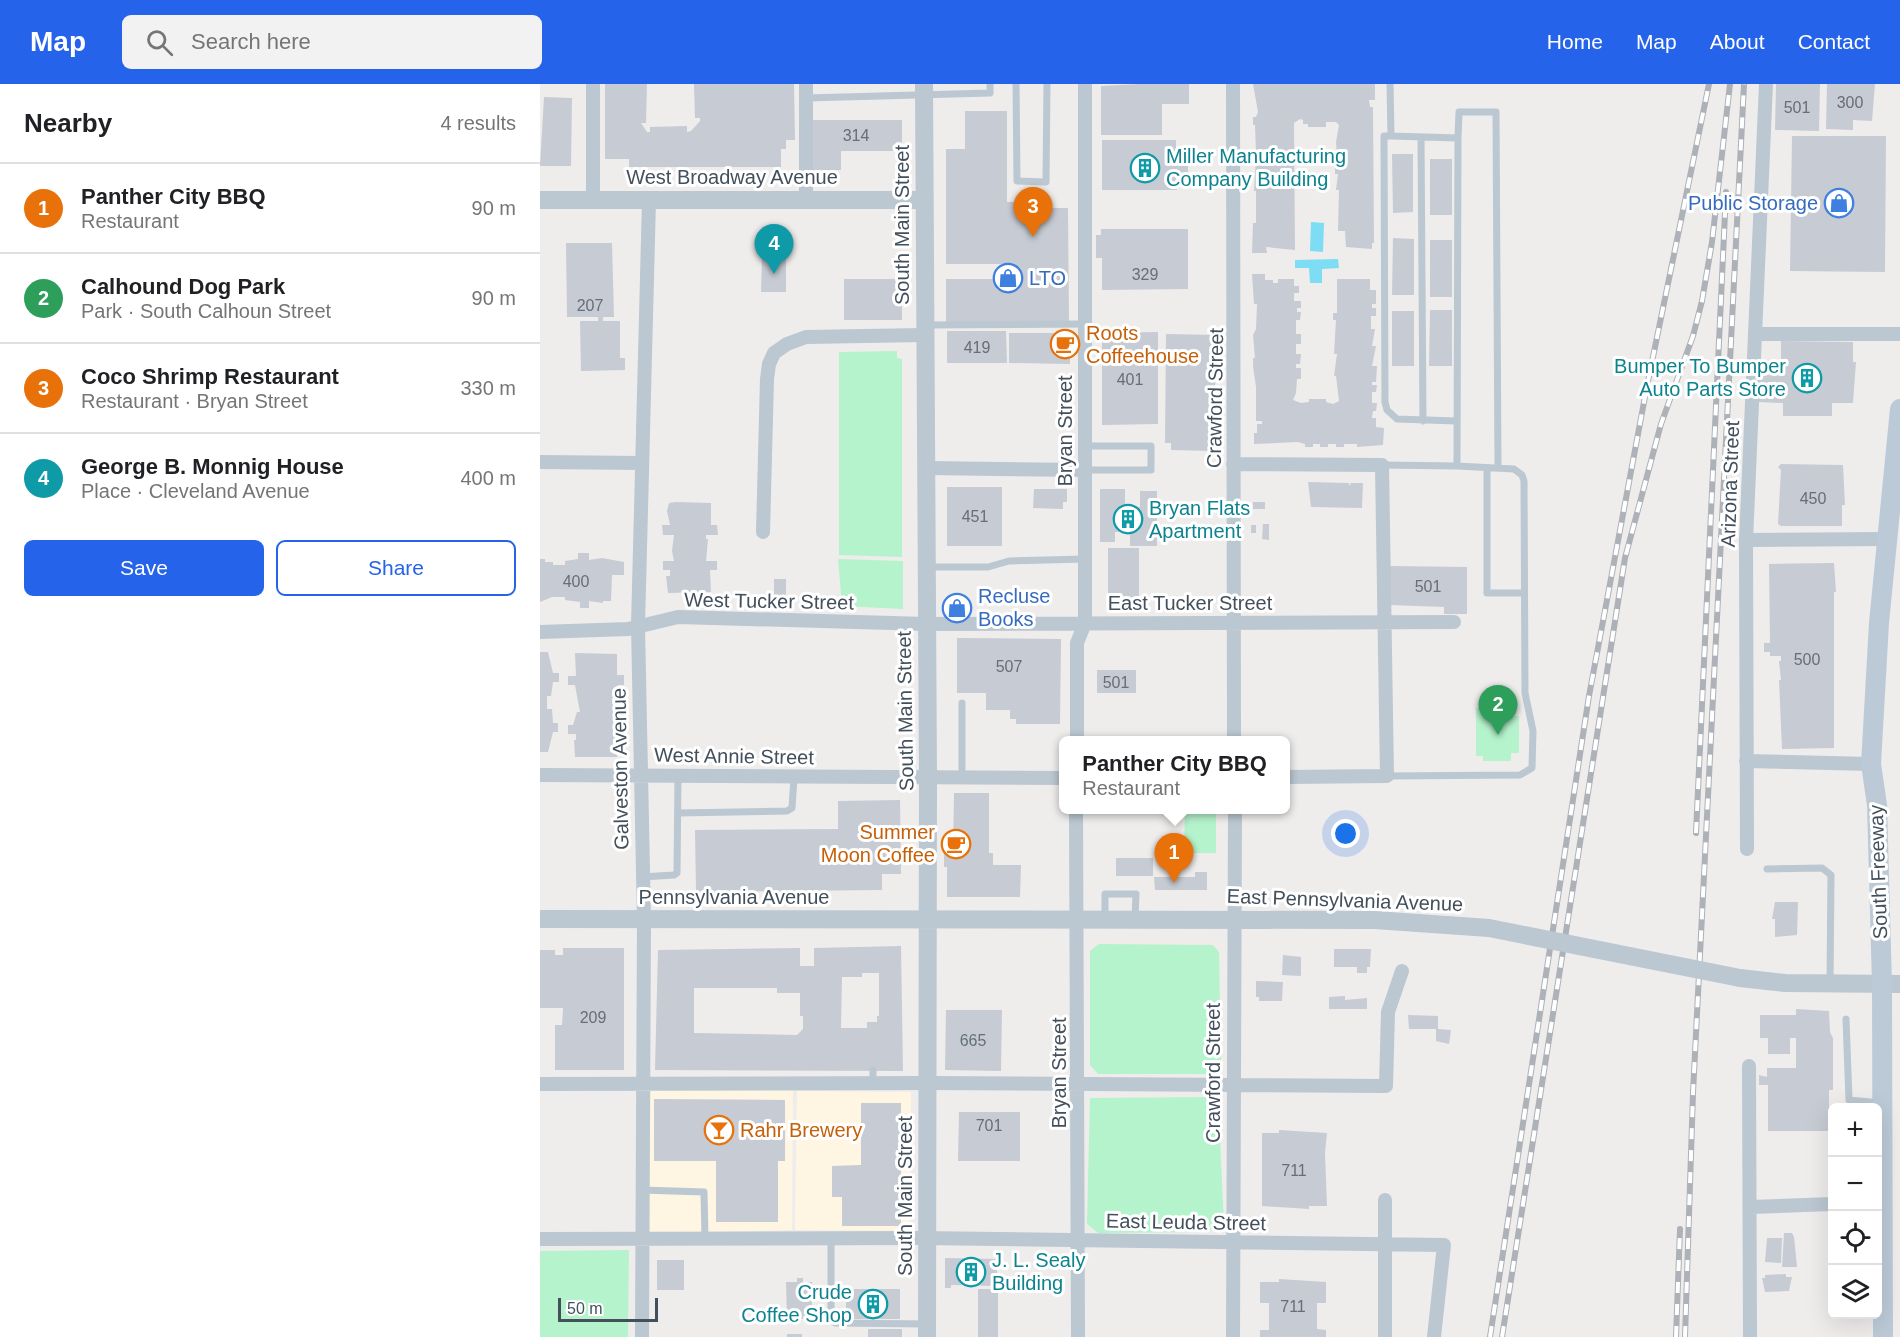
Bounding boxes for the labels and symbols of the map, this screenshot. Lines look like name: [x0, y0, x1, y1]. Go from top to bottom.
house number: 300: [1837, 94, 1863, 111]
house number: 501: [1784, 99, 1810, 116]
house number: 314: [843, 127, 869, 144]
street label: South Main Street: [891, 145, 913, 305]
place label: Miller Manufacturing Company Building: [1166, 145, 1346, 190]
building icon: Miller Manufacturing Company Building: [1129, 152, 1161, 184]
street label: West Broadway Avenue: [626, 166, 838, 188]
shop icon: Public Storage: [1823, 187, 1855, 219]
pin: 3: [1014, 188, 1052, 237]
place label: Public Storage: [1688, 192, 1818, 214]
pin: 4: [754, 224, 794, 274]
shop icon: LTO: [992, 262, 1024, 294]
house number: 329: [1132, 266, 1158, 283]
place label: LTO: [1029, 267, 1066, 289]
house number: 207: [577, 297, 603, 314]
place label: Roots Coffeehouse: [1086, 322, 1199, 367]
street label: Crawford Street: [1203, 327, 1227, 468]
cafe icon: Roots Coffeehouse: [1049, 328, 1081, 360]
house number: 419: [964, 339, 990, 356]
place label: Bumper To Bumper Auto Parts Store: [1614, 355, 1786, 400]
building icon: Bumper To Bumper Auto Parts Store: [1791, 362, 1823, 394]
house number: 401: [1117, 371, 1143, 388]
street label: Bryan Street: [1054, 375, 1076, 487]
street label: Arizona Street: [1717, 420, 1743, 548]
house number: 450: [1800, 490, 1826, 507]
place label: Bryan Flats Apartment: [1149, 497, 1250, 542]
building icon: Bryan Flats Apartment: [1112, 503, 1144, 535]
house number: 451: [962, 508, 988, 525]
house number: 400: [563, 573, 589, 590]
house number: 501: [1415, 578, 1441, 595]
place label: Recluse Books: [978, 585, 1050, 630]
street label: West Tucker Street: [684, 589, 854, 613]
shop icon: Recluse Books: [941, 592, 973, 624]
street label: East Tucker Street: [1108, 592, 1273, 614]
street label: South Main Street: [893, 630, 917, 791]
house number: 500: [1794, 651, 1820, 668]
house number: 507: [996, 658, 1022, 675]
house number: 501: [1103, 674, 1129, 691]
pin: 2: [1478, 686, 1518, 735]
street label: Galveston Avenue: [608, 688, 632, 850]
street label: West Annie Street: [654, 744, 814, 768]
street label: South Freeway: [1865, 804, 1891, 940]
your location: [1331, 819, 1360, 848]
place label: Summer Moon Coffee: [821, 821, 935, 866]
cafe icon: Summer Moon Coffee: [940, 828, 972, 860]
pin: 1: [1154, 834, 1194, 883]
street label: East Pennsylvania Avenue: [1226, 885, 1464, 915]
street label: Pennsylvania Avenue: [639, 886, 829, 908]
street label: Crawford Street: [1202, 1003, 1224, 1143]
house number: 209: [580, 1009, 606, 1026]
street label: Bryan Street: [1048, 1017, 1070, 1129]
house number: 665: [960, 1032, 986, 1049]
bar icon: Rahr Brewery: [703, 1114, 735, 1146]
street label: South Main Street: [894, 1116, 916, 1276]
house number: 701: [976, 1117, 1002, 1134]
place label: Rahr Brewery: [740, 1119, 862, 1141]
house number: 711: [1281, 1162, 1307, 1179]
street label: East Leuda Street: [1106, 1210, 1267, 1234]
place label: J. L. Sealy Building: [992, 1249, 1085, 1294]
building icon: J. L. Sealy Building: [955, 1256, 987, 1288]
place label: Crude Coffee Shop: [741, 1281, 852, 1326]
building icon: Crude Coffee Shop: [857, 1288, 889, 1320]
scale bar: [558, 1295, 658, 1322]
house number: 711: [1280, 1298, 1306, 1315]

